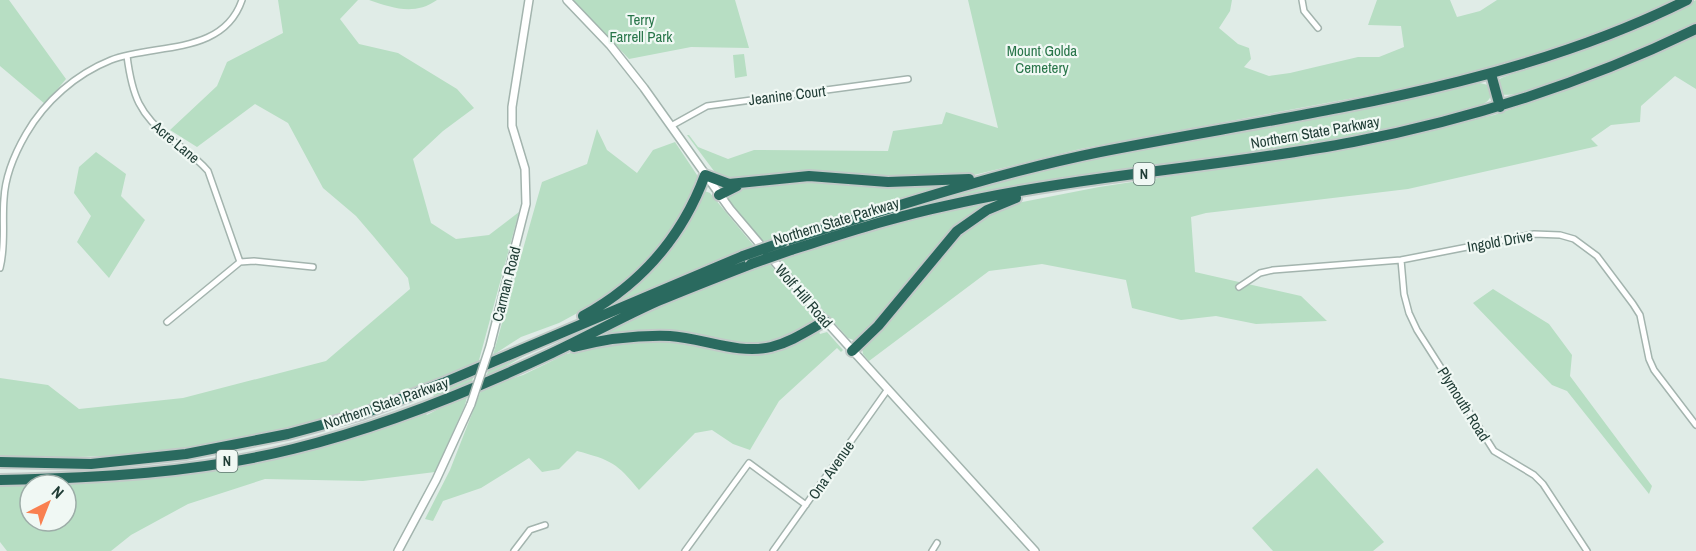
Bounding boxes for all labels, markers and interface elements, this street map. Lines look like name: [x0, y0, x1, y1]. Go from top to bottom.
park label: Terry Farrell Park: [610, 9, 673, 47]
park label: Mount Golda Cemetery: [1007, 40, 1077, 78]
street label: Jeanine Court: [747, 80, 827, 110]
street label: Northern State Parkway: [1249, 110, 1382, 154]
street label: Acre Lane: [147, 115, 204, 168]
road number: N: [1134, 163, 1154, 185]
street label: Northern State Parkway: [770, 192, 902, 250]
street label: Ingold Drive: [1466, 225, 1535, 257]
street label: Carman Road: [487, 244, 525, 324]
street label: Wolf Hill Road: [770, 260, 838, 332]
street label: Plymouth Road: [1433, 363, 1495, 445]
street label: Northern State Parkway: [321, 372, 452, 434]
street label: Ona Avenue: [803, 436, 859, 504]
road number: N: [216, 450, 238, 472]
north arrow: [18, 473, 78, 533]
text: N: [47, 481, 69, 503]

